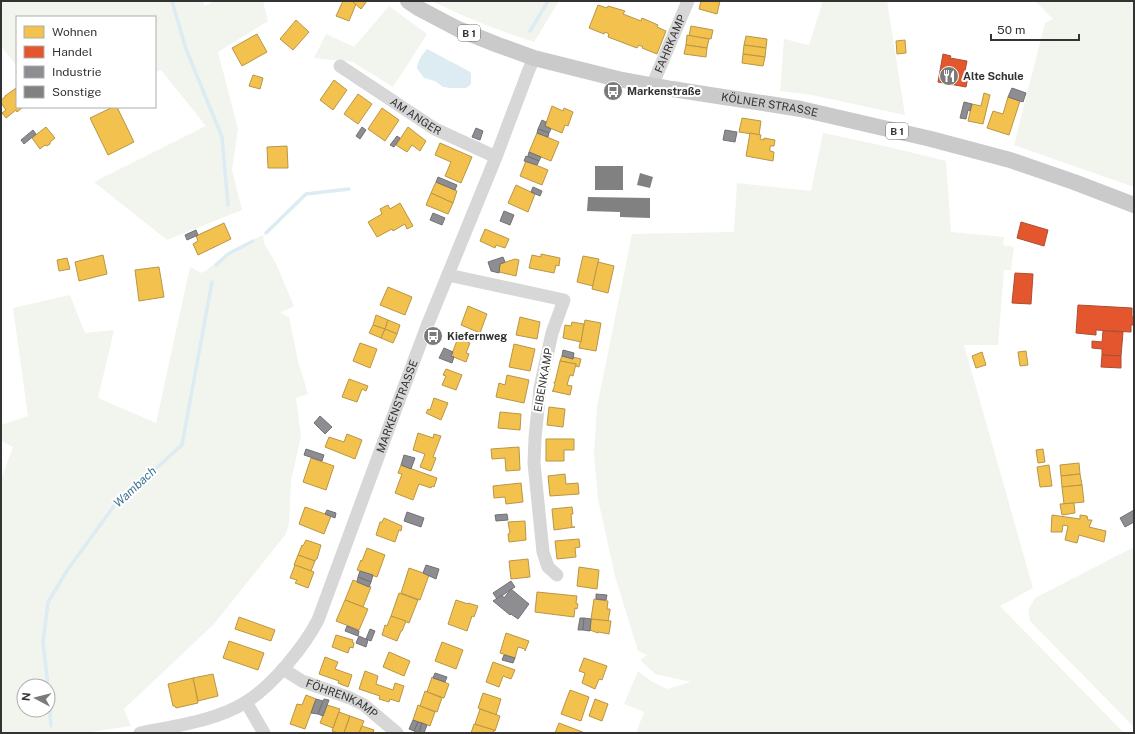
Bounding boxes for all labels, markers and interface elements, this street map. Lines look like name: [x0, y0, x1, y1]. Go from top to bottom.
street label: FAHRKAMP: [652, 13, 688, 74]
legend: [16, 16, 156, 108]
scale bar: [991, 16, 1079, 42]
text: 50 m: [997, 23, 1025, 37]
text: Wohnen: [52, 25, 97, 39]
road number: B 1: [458, 25, 480, 41]
text: Handel: [52, 45, 93, 59]
text: Industrie: [52, 65, 102, 79]
restaurant icon: Alte Schule: [938, 65, 960, 87]
place label: Alte Schule: [963, 70, 1024, 82]
bus stop icon: Markenstraße: [602, 80, 624, 102]
text: Sonstige: [52, 85, 102, 99]
place label: Markenstraße: [627, 85, 701, 97]
street label: KÖLNER STRASSE: [720, 91, 819, 119]
street label: AM ANGER: [388, 95, 443, 137]
road number: B 1: [886, 123, 908, 139]
bus stop icon: Kiefernweg: [422, 325, 444, 347]
place label: Kiefernweg: [447, 330, 507, 342]
street label: EIBENKAMP: [531, 347, 555, 413]
street label: MARKENSTRASSE: [374, 358, 420, 454]
water label: Wambach: [111, 464, 159, 510]
street label: FÖHRENKAMP: [304, 677, 380, 720]
north arrow: [16, 678, 56, 718]
text: N: [20, 692, 33, 702]

